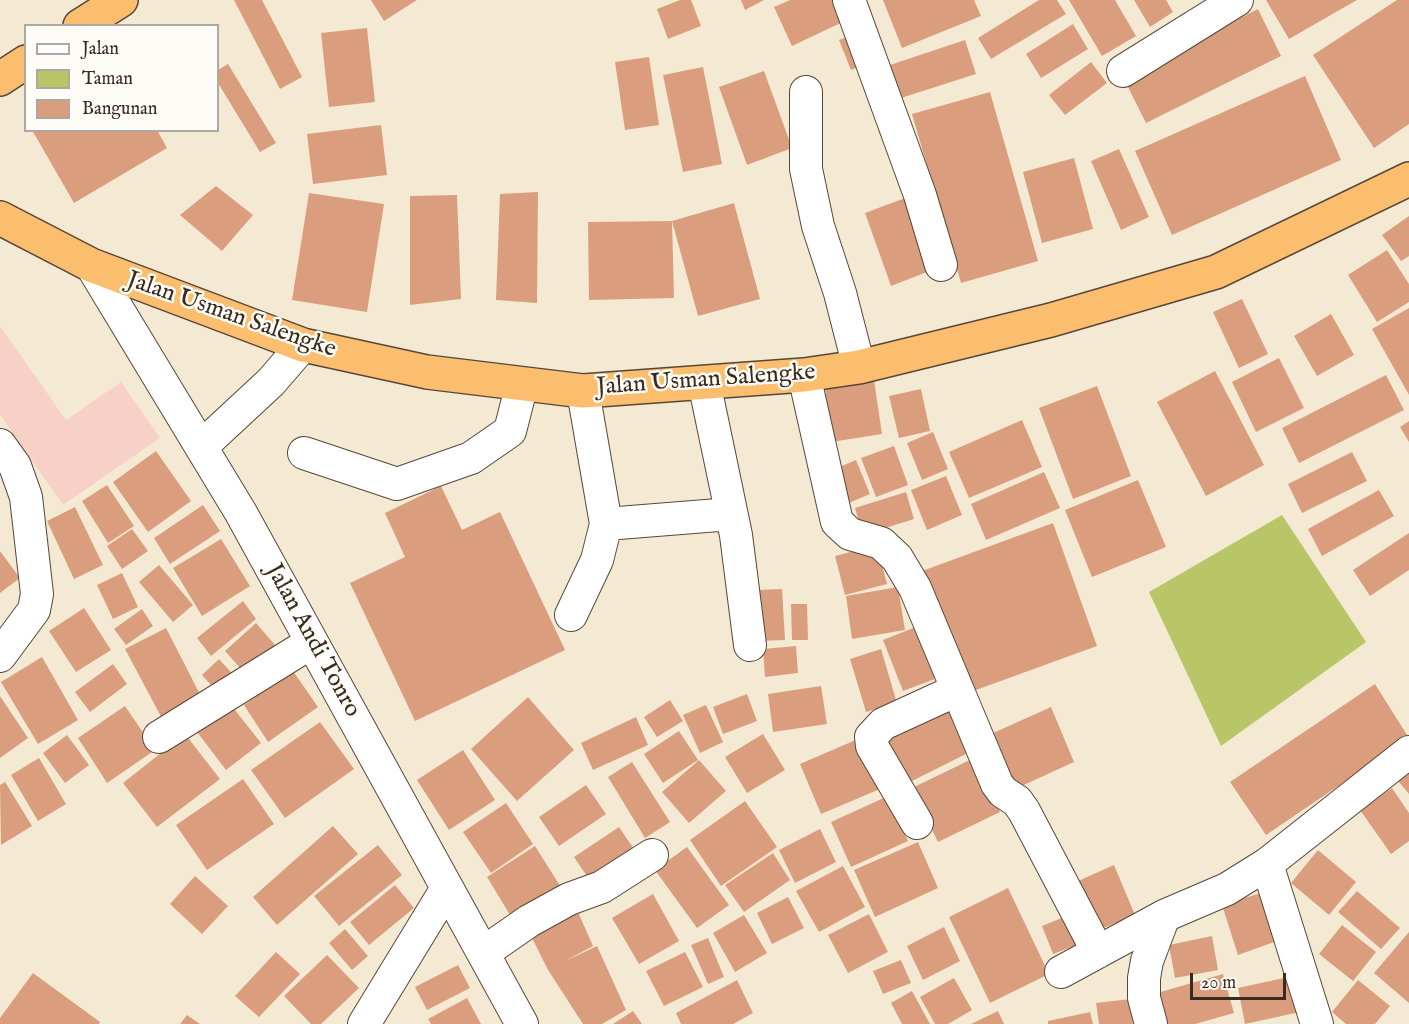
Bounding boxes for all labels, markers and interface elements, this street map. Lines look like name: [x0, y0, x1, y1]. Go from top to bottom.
legend: [24, 24, 219, 132]
text: Jalan: [82, 38, 119, 61]
text: Taman: [82, 68, 133, 91]
text: Bangunan: [82, 98, 157, 121]
street label: Jalan Usman Salengke: [123, 267, 339, 365]
street label: Jalan Usman Salengke: [596, 359, 816, 403]
street label: Jalan Andi Tonro: [258, 559, 366, 723]
scale bar: [1193, 961, 1289, 999]
text: 20 m: [1201, 972, 1236, 995]

